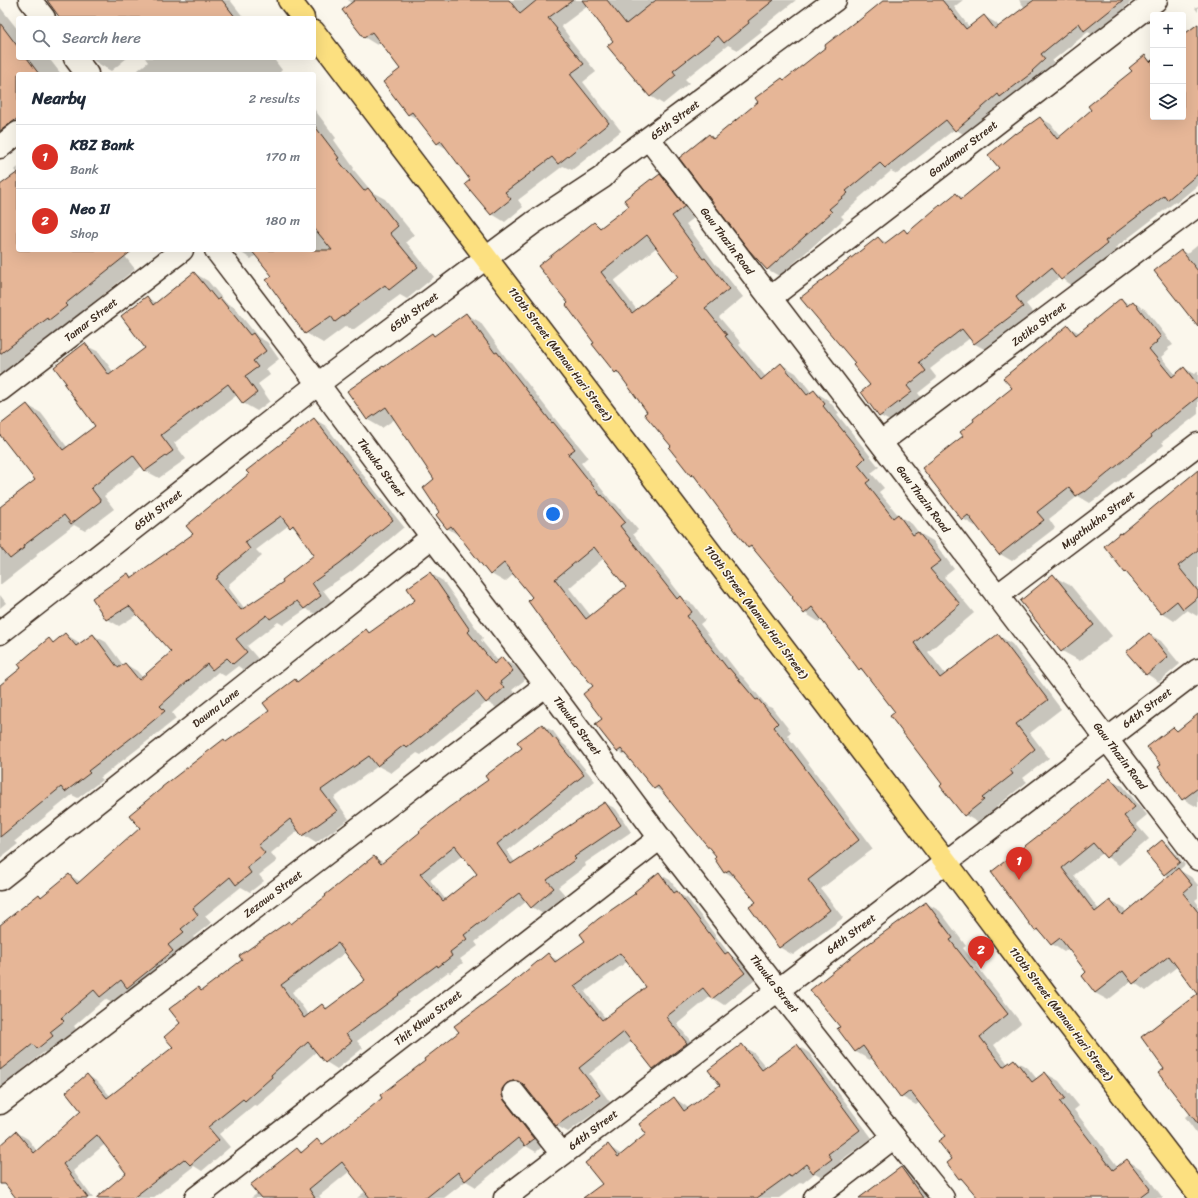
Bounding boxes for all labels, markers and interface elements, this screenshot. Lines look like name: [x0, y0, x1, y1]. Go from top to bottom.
map controls: [1150, 12, 1186, 120]
button: +: [1150, 12, 1186, 48]
search box: [16, 16, 316, 60]
text: Search here: [62, 25, 141, 51]
icon: search: [30, 27, 52, 49]
button: −: [1150, 48, 1186, 84]
text: Nearby: [32, 83, 86, 113]
button: layers: [1150, 84, 1186, 120]
text: 2 results: [249, 87, 300, 110]
street label: 65th Street: [646, 95, 704, 145]
street label: Gandamar Street: [924, 116, 1002, 182]
text: KBZ Bank: [70, 132, 134, 158]
text: 1: [42, 145, 48, 168]
text: 170 m: [265, 145, 300, 168]
text: Bank: [70, 158, 99, 181]
text: Neo II: [70, 196, 110, 222]
street label: Gaw Thazin Road: [695, 203, 760, 280]
text: 2: [41, 209, 49, 232]
text: 180 m: [265, 209, 300, 232]
text: Shop: [70, 222, 98, 245]
street label: 110th Street (Manaw Hari Street): [503, 283, 617, 426]
street label: 65th Street: [385, 287, 443, 337]
street label: Tamar Street: [60, 293, 122, 347]
street label: Zotika Street: [1007, 297, 1071, 351]
street label: Thawka Street: [352, 434, 410, 502]
street label: Gaw Thazin Road: [891, 461, 956, 538]
street label: 65th Street: [129, 484, 187, 535]
street label: Myathukha Street: [1057, 486, 1139, 554]
your location: [543, 504, 563, 524]
street label: 110th Street (Manaw Hari Street): [699, 541, 813, 684]
street label: Dawna Lane: [188, 683, 244, 733]
street label: 64th Street: [1118, 683, 1176, 733]
street label: Thawka Street: [548, 692, 606, 760]
street label: Gaw Thazin Road: [1088, 718, 1153, 795]
pin: 1: [1006, 847, 1032, 880]
street label: Zezawa Street: [239, 865, 307, 923]
street label: 64th Street: [822, 909, 880, 959]
pin: 2: [968, 936, 994, 969]
street label: 110th Street (Manaw Hari Street): [1004, 943, 1118, 1086]
street label: Thawka Street: [745, 950, 804, 1018]
street label: Thit Khwa Street: [390, 985, 466, 1051]
street label: 64th Street: [564, 1105, 622, 1155]

